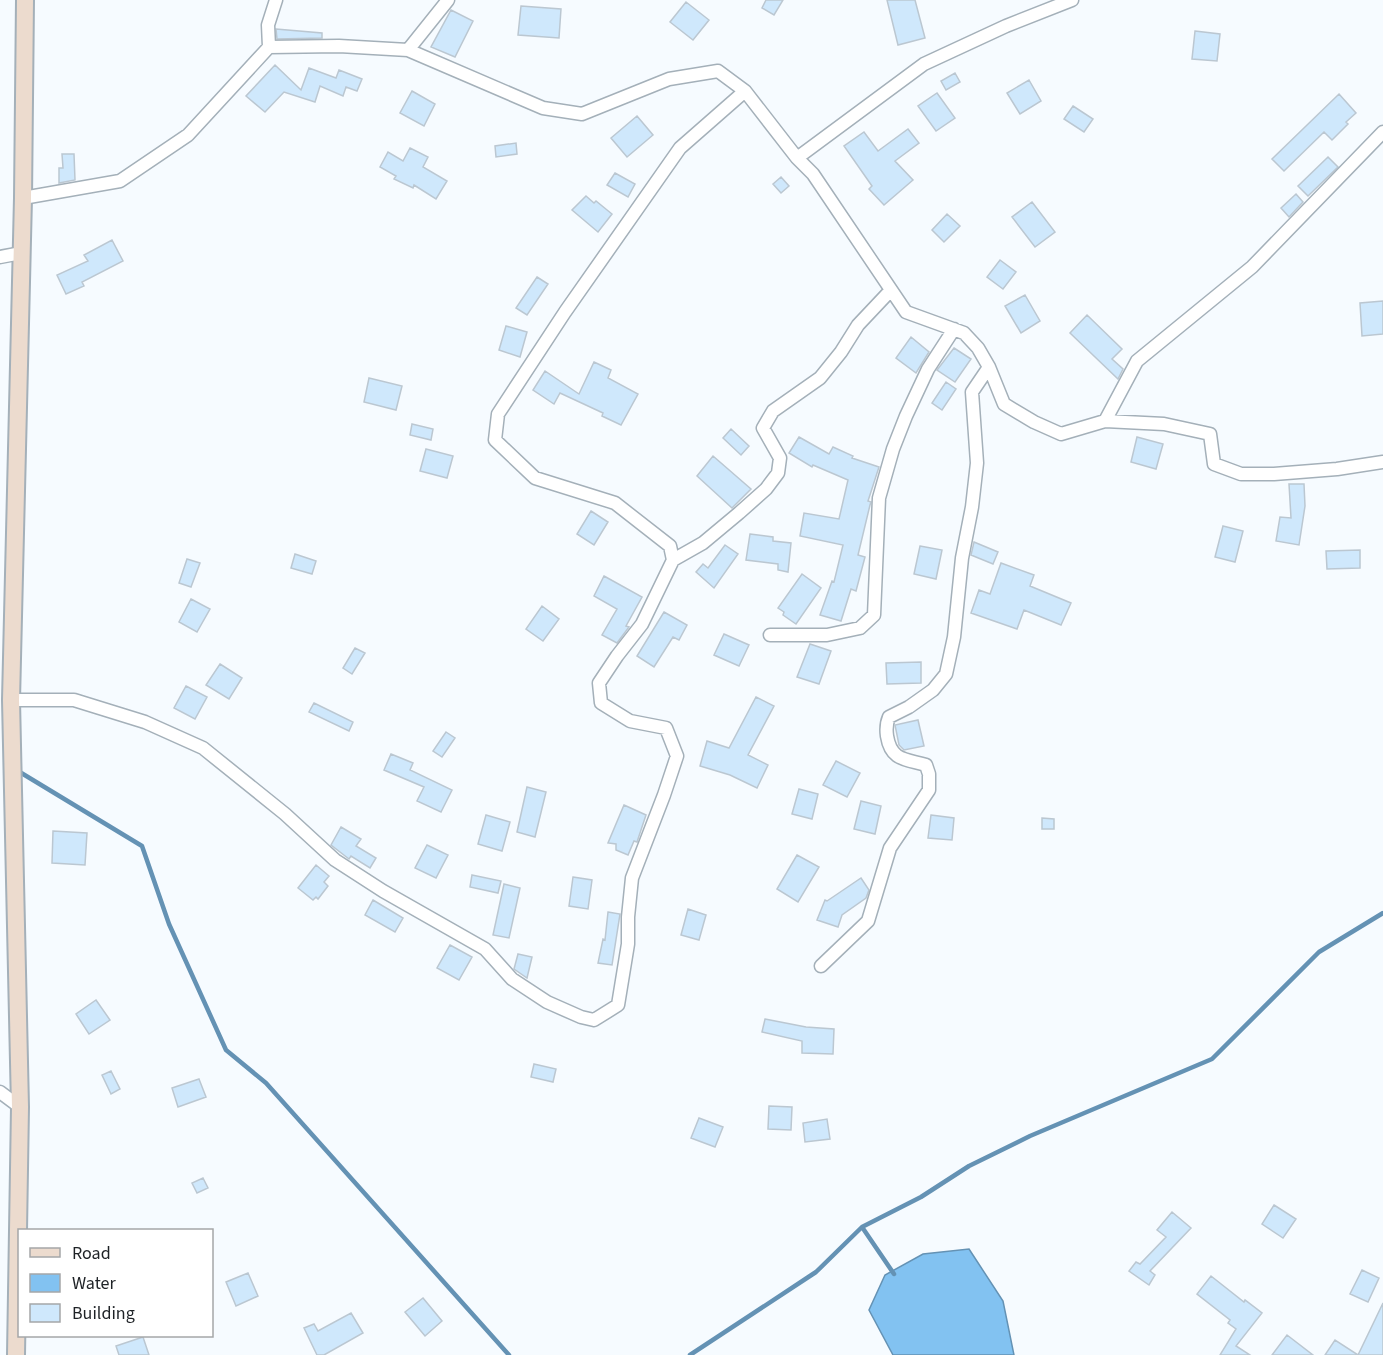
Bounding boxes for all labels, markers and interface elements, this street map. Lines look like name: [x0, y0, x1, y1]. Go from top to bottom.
legend: [18, 1229, 213, 1337]
text: Road: [72, 1241, 111, 1266]
text: Water: [72, 1271, 116, 1296]
text: Building: [72, 1301, 135, 1326]

